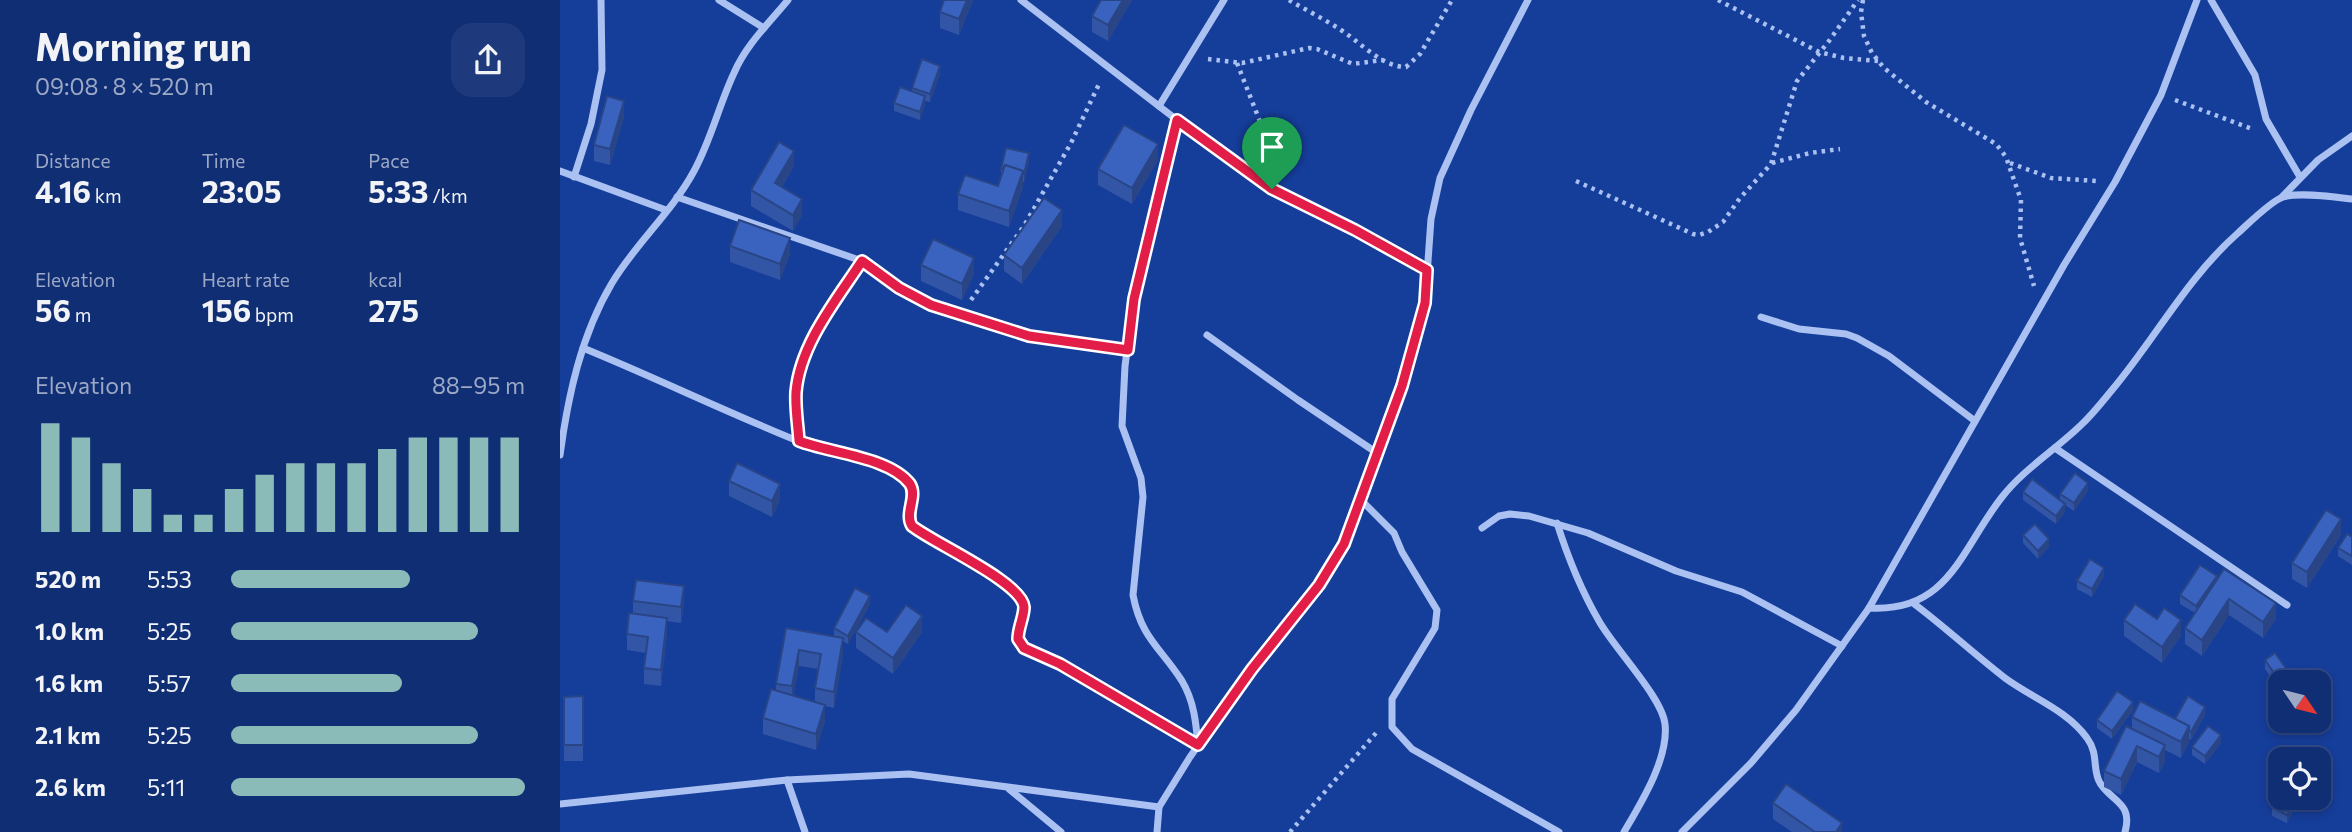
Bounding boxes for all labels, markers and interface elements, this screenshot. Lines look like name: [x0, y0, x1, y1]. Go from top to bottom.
text: Morning run: [35, 22, 252, 69]
button: share: [451, 23, 525, 97]
text: 09:08 · 8 × 520 m: [35, 72, 214, 100]
pin: [1242, 117, 1302, 189]
icon: arrive: [1253, 128, 1291, 166]
text: Distance: [35, 149, 111, 172]
text: Time: [202, 149, 245, 172]
text: Pace: [368, 149, 410, 172]
text: 4.16: [35, 172, 91, 209]
text: 23:05: [202, 172, 282, 209]
text: 5:33: [368, 172, 429, 209]
text: km: [91, 184, 122, 207]
text: /km: [429, 184, 468, 207]
text: Elevation: [35, 268, 115, 291]
text: Heart rate: [202, 268, 290, 291]
text: kcal: [368, 268, 402, 291]
text: 56: [35, 291, 71, 328]
text: 156: [202, 291, 251, 328]
text: 275: [368, 291, 419, 328]
text: m: [71, 303, 91, 326]
text: bpm: [251, 303, 294, 326]
text: Elevation: [35, 371, 132, 399]
text: 88–95 m: [432, 371, 525, 399]
text: 520 m: [35, 565, 101, 593]
text: 5:53: [147, 565, 192, 593]
text: 1.0 km: [35, 617, 104, 645]
text: 5:25: [147, 617, 192, 645]
text: 1.6 km: [35, 669, 103, 697]
text: 5:57: [147, 669, 191, 697]
north arrow: [2268, 670, 2331, 733]
map controls: [2268, 670, 2331, 810]
text: 2.1 km: [35, 721, 101, 749]
text: 5:25: [147, 721, 192, 749]
button: locate: [2268, 747, 2331, 810]
text: 2.6 km: [35, 773, 106, 801]
text: 5:11: [147, 773, 185, 801]

